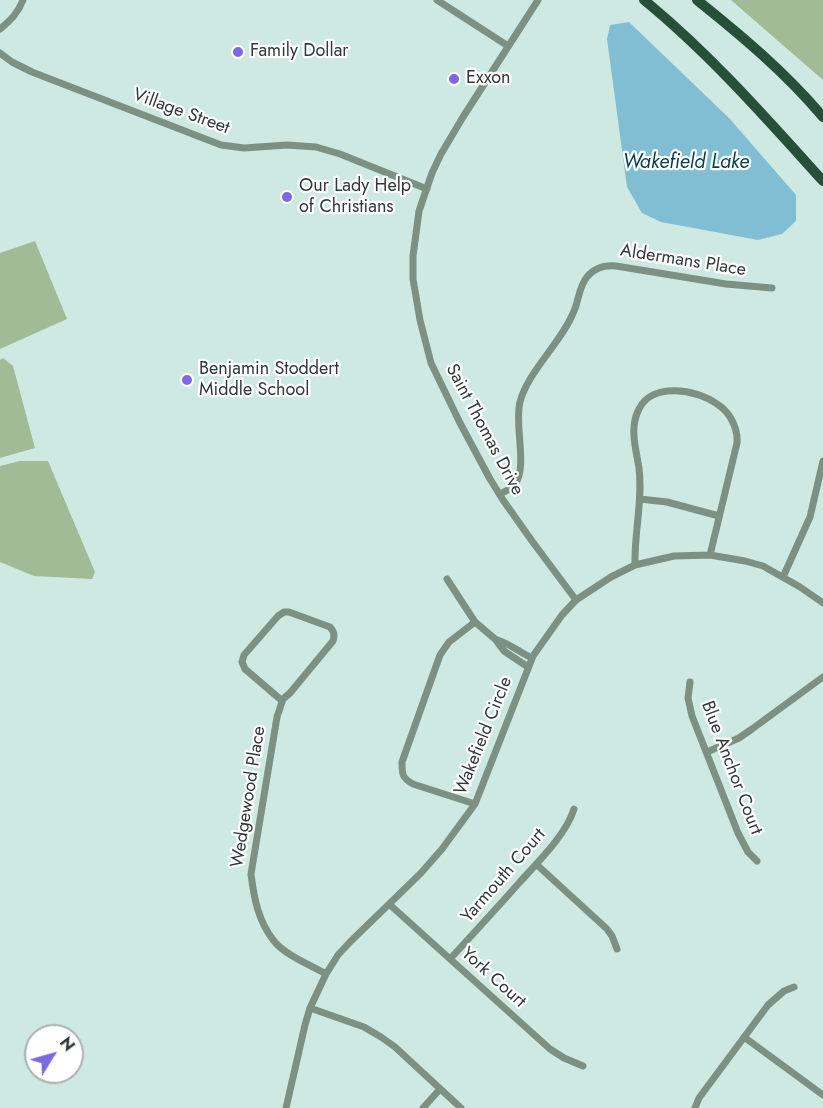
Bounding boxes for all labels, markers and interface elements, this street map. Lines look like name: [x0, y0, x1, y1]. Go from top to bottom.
place label: Family Dollar: [250, 41, 348, 63]
marker: Family Dollar: [231, 45, 245, 59]
place label: Exxon: [466, 68, 511, 90]
marker: Exxon: [447, 72, 461, 86]
street label: Village Street: [130, 85, 232, 139]
water label: Wakefield Lake: [623, 151, 749, 175]
place label: Our Lady Help of Christians: [299, 176, 411, 219]
marker: Our Lady Help of Christians: [280, 190, 294, 204]
street label: Aldermans Place: [619, 240, 747, 282]
place label: Benjamin Stoddert Middle School: [199, 359, 339, 401]
street label: Saint Thomas Drive: [440, 361, 528, 499]
marker: Benjamin Stoddert Middle School: [180, 373, 194, 387]
street label: Wakefield Circle: [450, 674, 518, 798]
street label: Blue Anchor Court: [696, 698, 766, 838]
street label: Wedgewood Place: [227, 725, 271, 869]
street label: Yarmouth Court: [457, 824, 551, 928]
street label: York Court: [456, 943, 530, 1013]
north arrow: [24, 1024, 84, 1084]
text: N: [54, 1032, 80, 1056]

